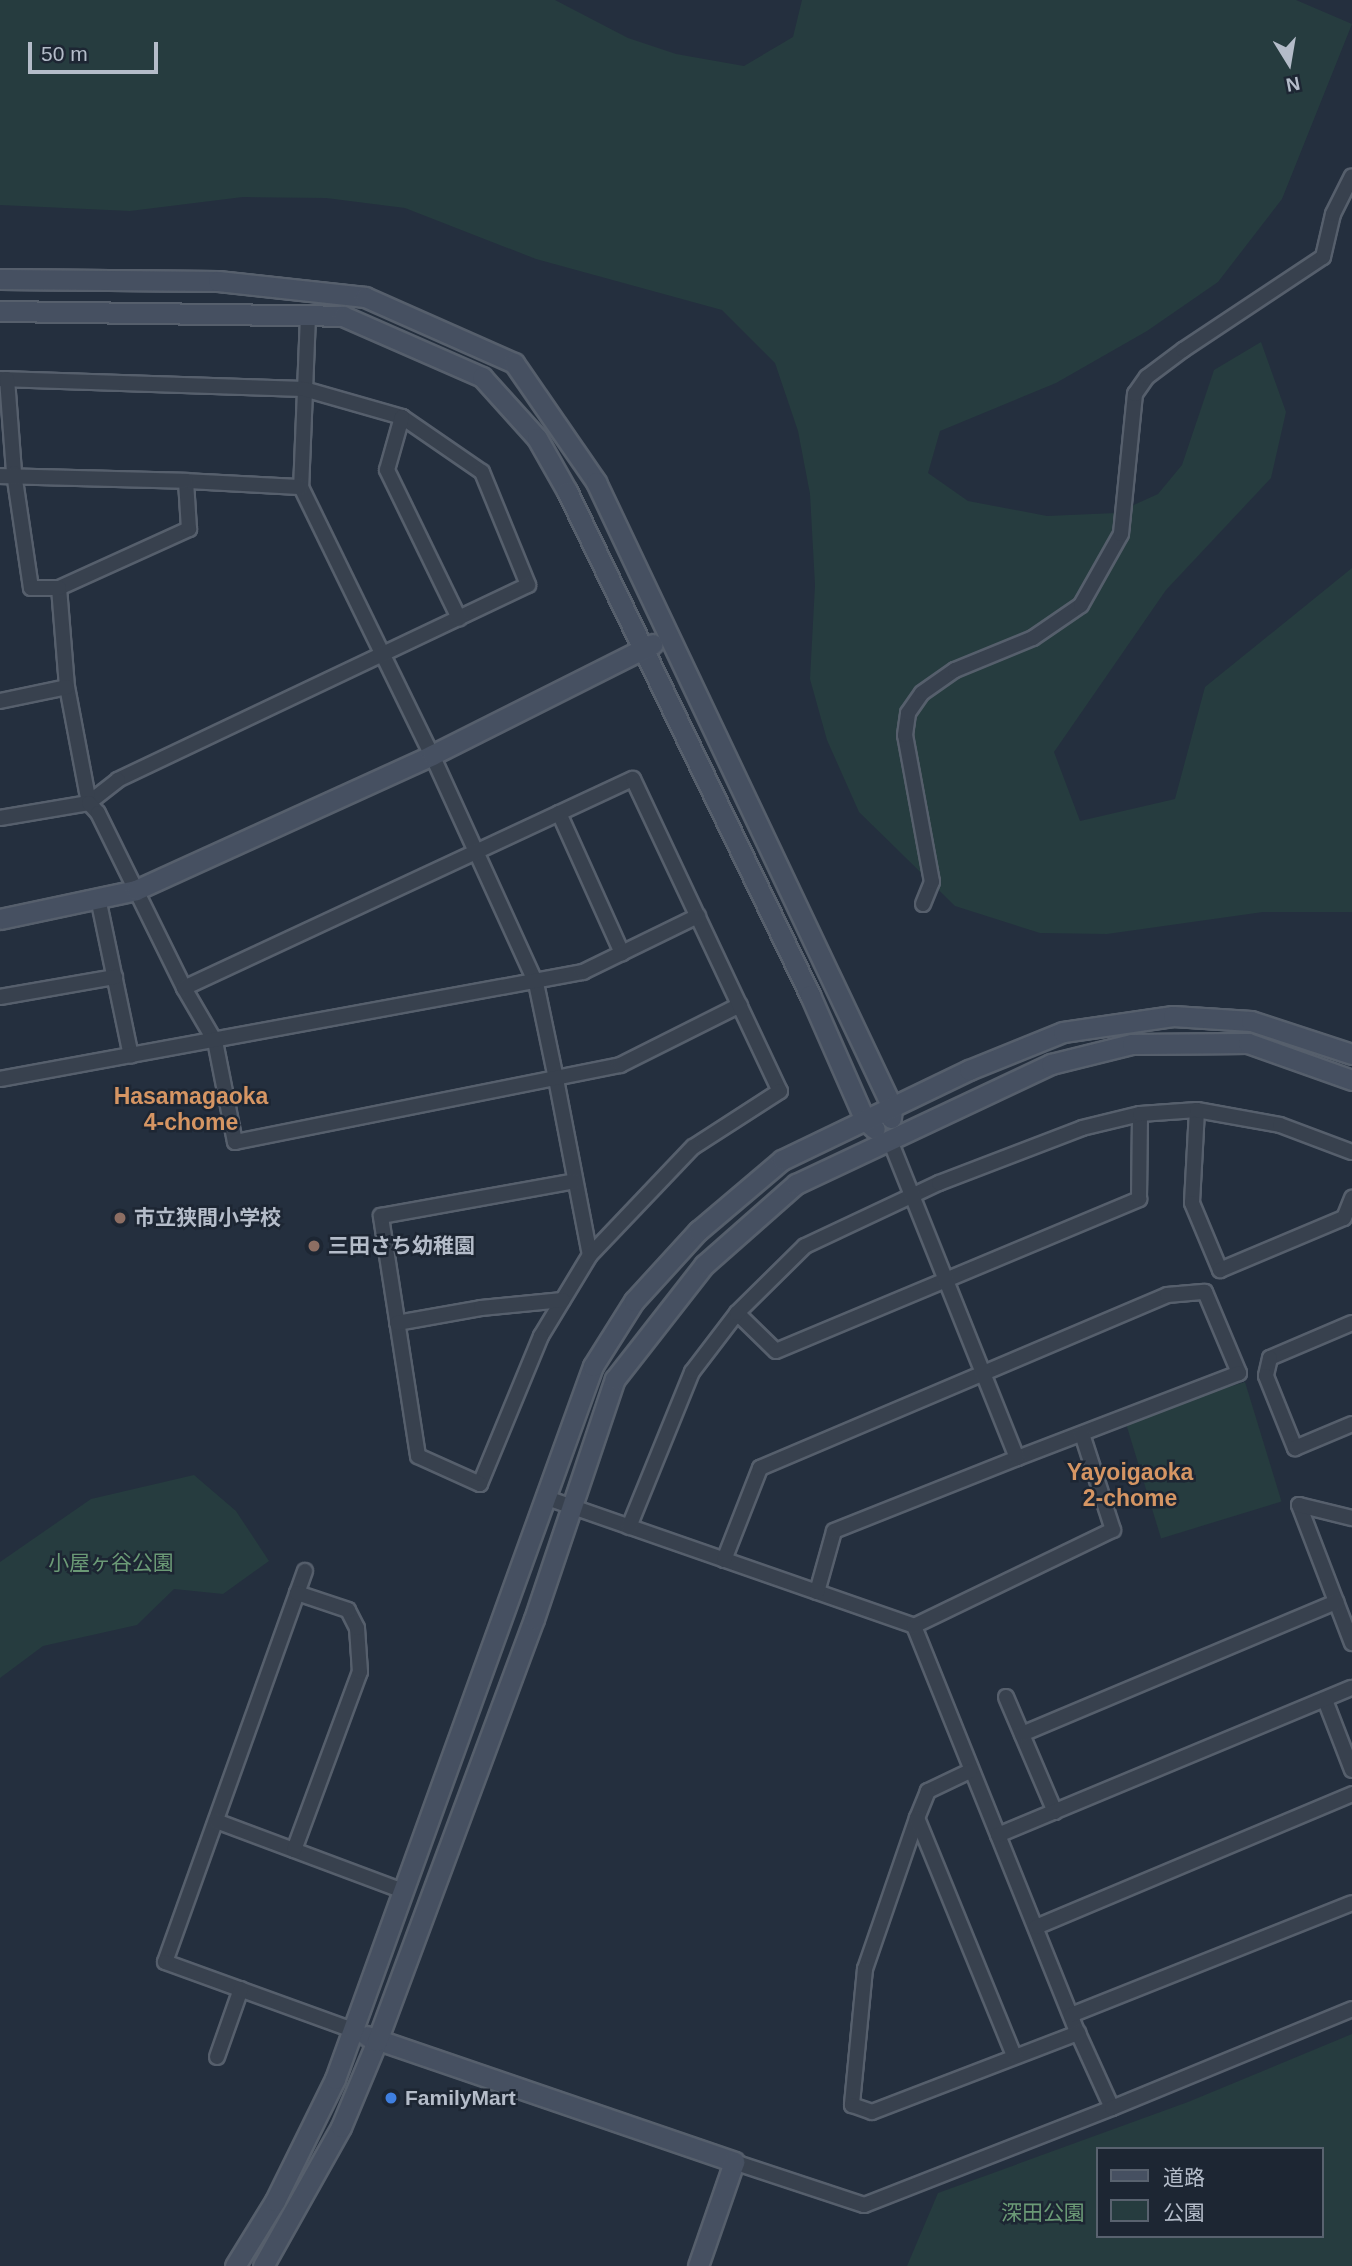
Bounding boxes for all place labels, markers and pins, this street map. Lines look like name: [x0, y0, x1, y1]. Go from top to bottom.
place label: 市立狭間小学校: [134, 1205, 281, 1231]
marker: 市立狭間小学校: [112, 1210, 128, 1226]
place label: 三田さち幼稚園: [328, 1233, 475, 1259]
marker: 三田さち幼稚園: [306, 1238, 322, 1254]
place label: FamilyMart: [405, 2085, 516, 2111]
marker: FamilyMart: [383, 2090, 399, 2106]

